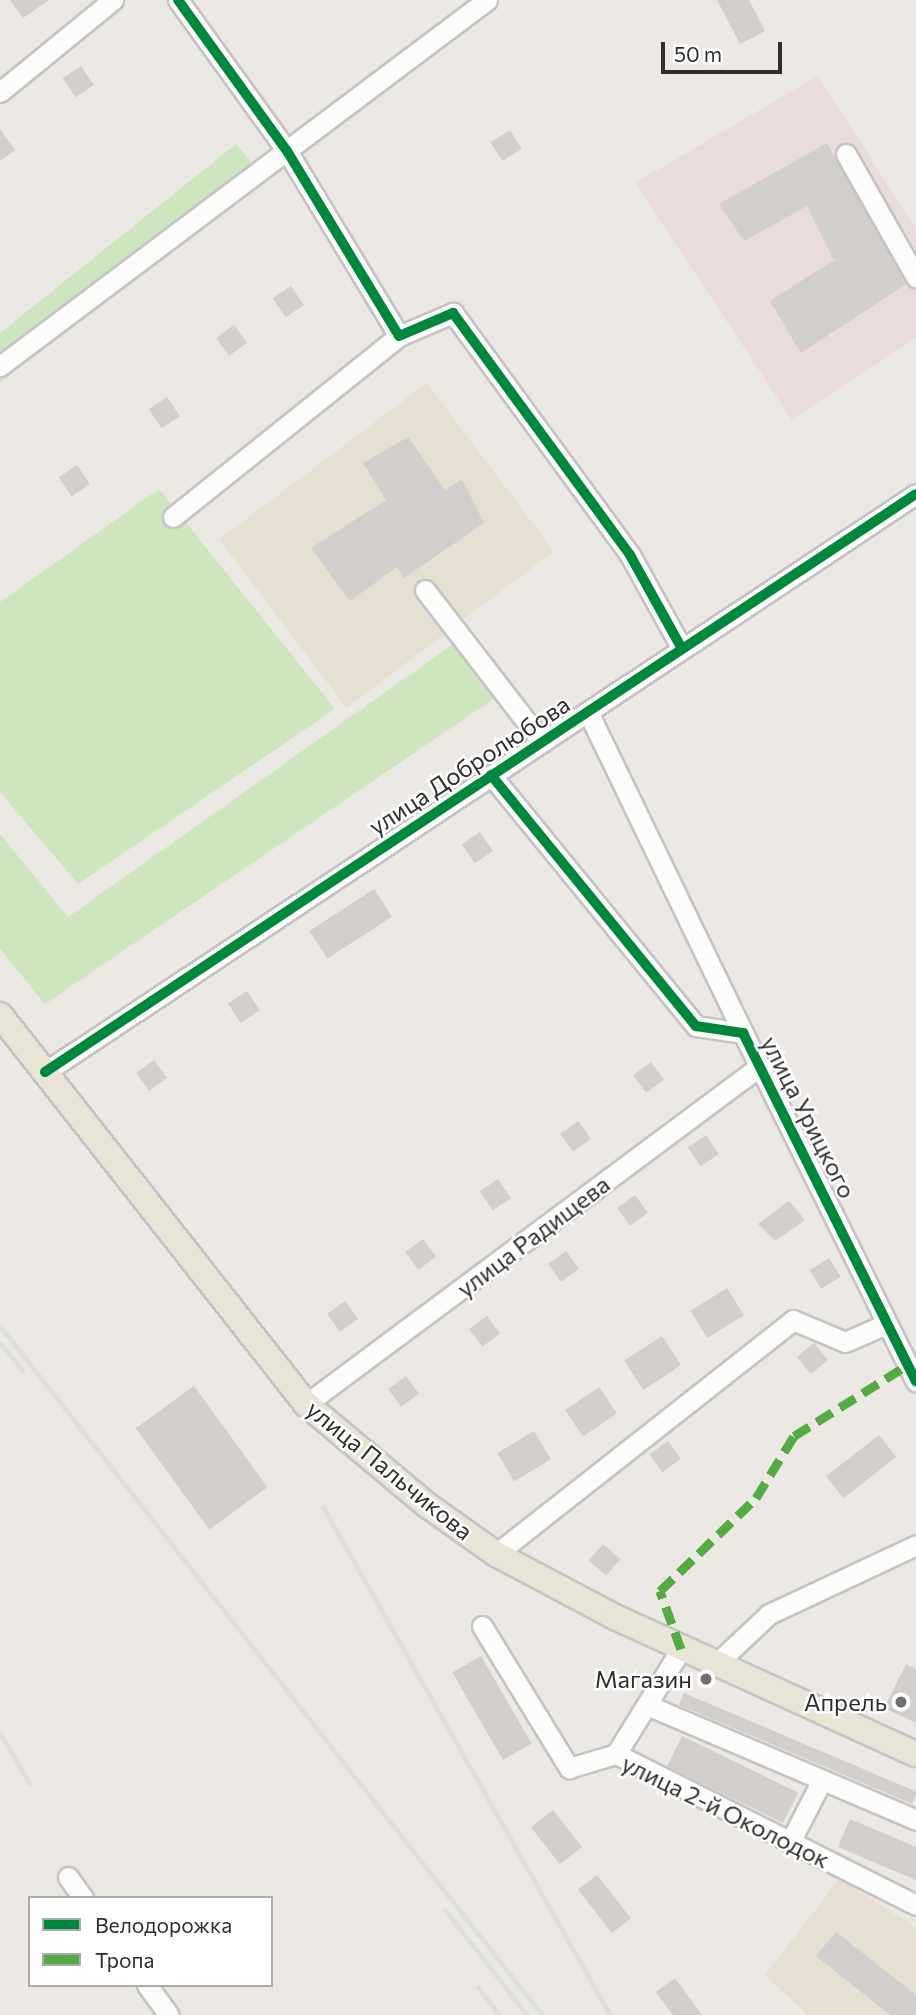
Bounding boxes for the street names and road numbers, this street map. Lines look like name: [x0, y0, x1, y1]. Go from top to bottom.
street label: улица Добролюбова: [363, 689, 575, 841]
street label: улица Урицкого: [756, 1031, 862, 1203]
street label: улица Радищева: [451, 1169, 615, 1303]
street label: улица Пальчикова: [301, 1394, 479, 1546]
street label: улица 2-й Околодок: [617, 1748, 835, 1874]

